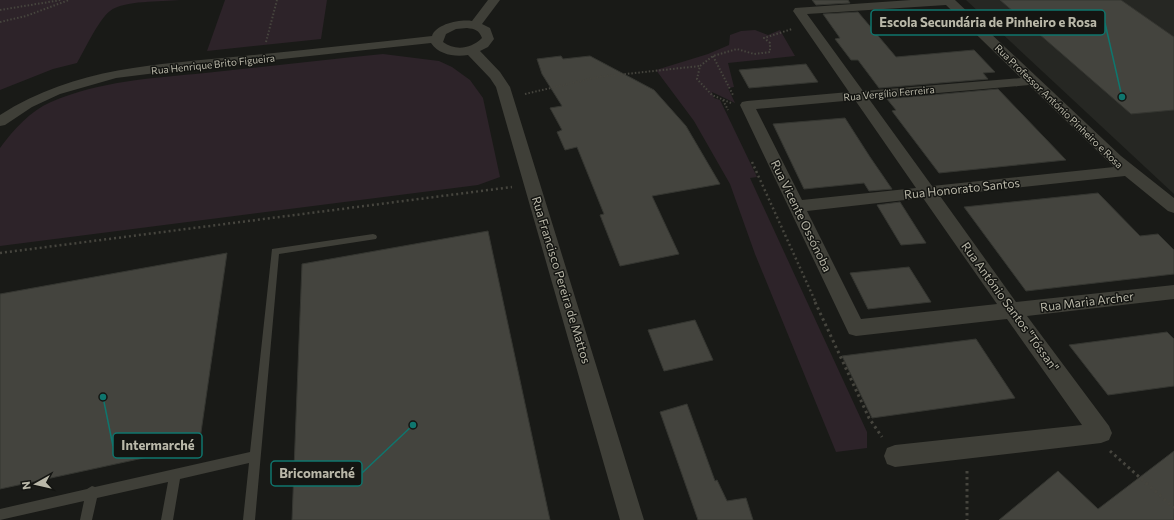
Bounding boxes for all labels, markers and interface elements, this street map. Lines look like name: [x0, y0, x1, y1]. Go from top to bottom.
callout: Escola Secundária de Pinheiro e Rosa: [871, 10, 1105, 35]
text: Escola Secundária de Pinheiro e Rosa: [879, 14, 1097, 30]
street label: Rua Professor António Pinheiro e Rosa: [993, 42, 1125, 170]
street label: Rua Henrique Brito Figueira: [151, 52, 275, 76]
street label: Rua Vergílio Ferreira: [843, 83, 935, 103]
street label: Rua Vicente Ossónoba: [769, 157, 835, 274]
street label: Rua Honorato Santos: [903, 175, 1020, 201]
street label: Rua Francisco Pereira de Mattos: [530, 194, 594, 365]
street label: Rua António Santos "Tóssan": [959, 239, 1062, 374]
street label: Rua Maria Archer: [1039, 288, 1135, 314]
callout: Intermarché: [113, 433, 202, 458]
text: Intermarché: [121, 437, 195, 453]
callout: Bricomarché: [271, 461, 362, 486]
north arrow: [16, 464, 56, 504]
text: Bricomarché: [279, 465, 355, 481]
text: N: [19, 480, 33, 490]

